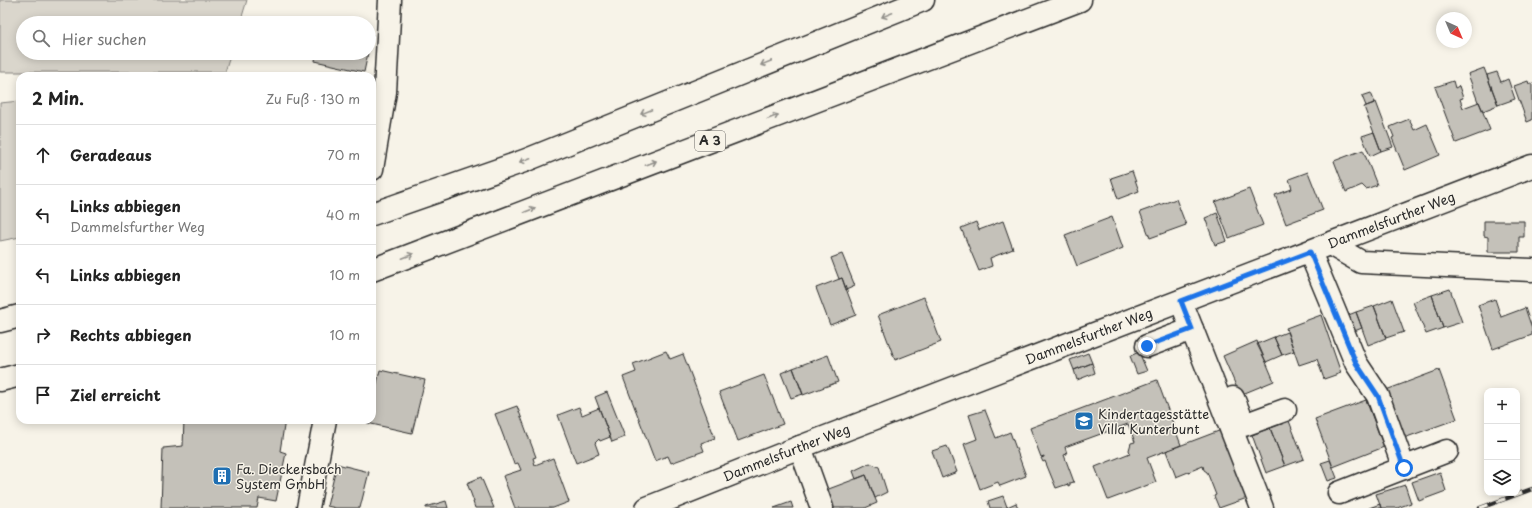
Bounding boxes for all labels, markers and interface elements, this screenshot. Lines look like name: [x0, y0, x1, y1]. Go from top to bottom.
one-way arrow: [881, 11, 893, 19]
north arrow: [1436, 12, 1472, 48]
search box: [16, 16, 376, 60]
icon: search: [30, 27, 52, 49]
text: Hier suchen: [62, 27, 147, 50]
one-way arrow: [761, 60, 773, 68]
text: 2 Min.: [32, 85, 84, 111]
text: Zu Fuß · 130 m: [266, 89, 360, 108]
one-way arrow: [640, 109, 652, 116]
one-way arrow: [766, 113, 778, 121]
road number: A 3: [695, 131, 725, 151]
text: Geradeaus: [70, 143, 152, 166]
icon: ahead: [32, 144, 54, 166]
text: 70 m: [327, 145, 360, 164]
one-way arrow: [520, 157, 532, 165]
one-way arrow: [645, 159, 657, 167]
street label: Dammelsfurther Weg: [1325, 187, 1457, 253]
text: Links abbiegen: [70, 194, 181, 217]
icon: left: [32, 204, 54, 226]
text: 40 m: [326, 205, 360, 224]
one-way arrow: [524, 205, 536, 213]
text: Dammelsfurther Weg: [70, 217, 205, 236]
one-way arrow: [402, 251, 414, 259]
text: Links abbiegen: [70, 263, 181, 286]
icon: left: [32, 264, 54, 286]
text: 10 m: [330, 265, 360, 284]
street label: Dammelsfurther Weg: [1022, 303, 1155, 369]
text: Rechts abbiegen: [70, 323, 191, 346]
icon: right: [32, 324, 54, 346]
text: 10 m: [330, 325, 360, 344]
route end: [1138, 337, 1156, 355]
text: Ziel erreicht: [70, 383, 161, 406]
icon: arrive: [32, 384, 54, 406]
map controls: [1484, 388, 1520, 496]
button: +: [1484, 388, 1520, 424]
place label: Kindertagesstätte Villa Kunterbunt: [1098, 404, 1209, 438]
school or university icon: Kindertagesstätte Villa Kunterbunt: [1073, 410, 1095, 432]
street label: Dammelsfurther Weg: [720, 419, 853, 486]
button: −: [1484, 424, 1520, 460]
place label: Fa. Dieckersbach System GmbH: [236, 459, 342, 493]
route start: [1395, 459, 1413, 477]
button: layers: [1484, 460, 1520, 496]
building icon: Fa. Dieckersbach System GmbH: [211, 465, 233, 487]

